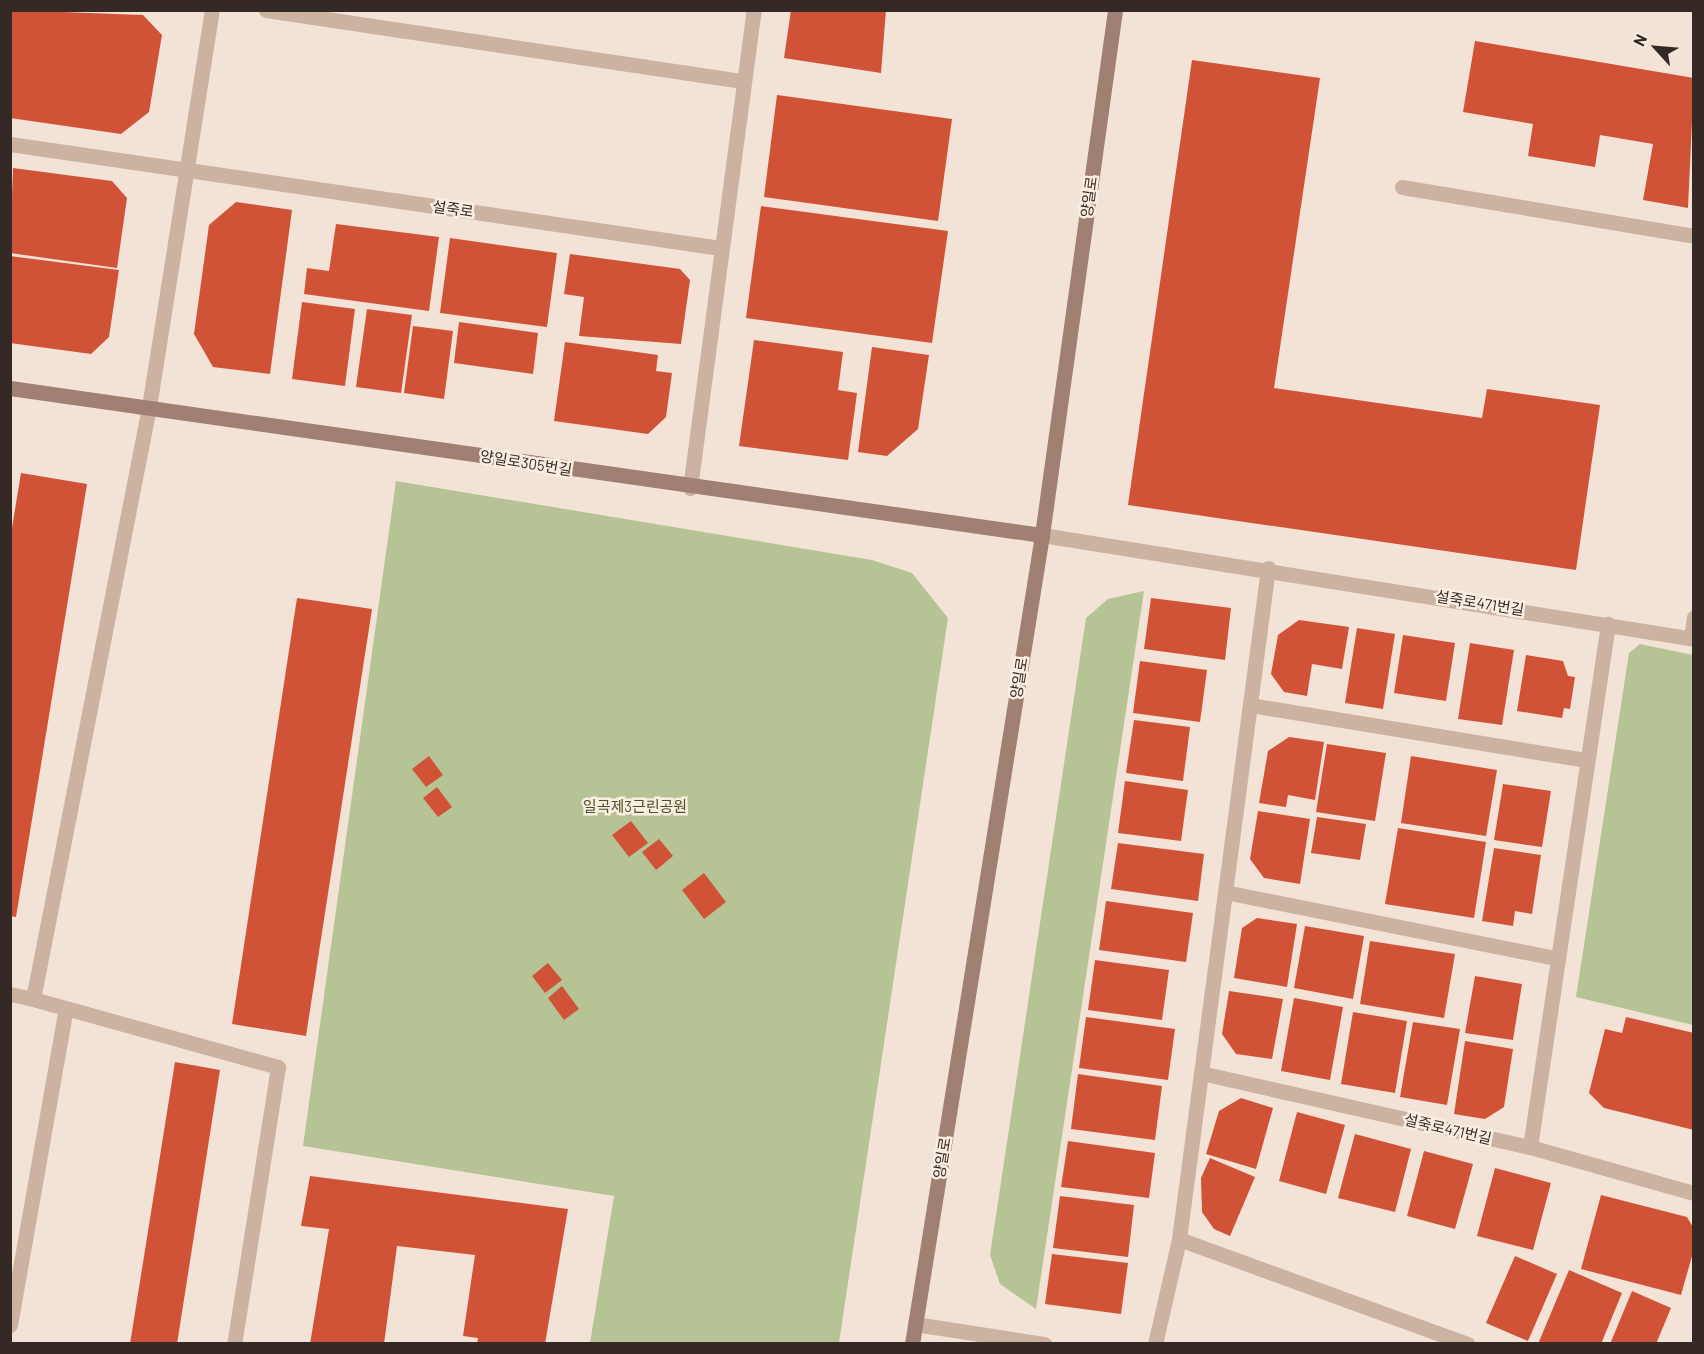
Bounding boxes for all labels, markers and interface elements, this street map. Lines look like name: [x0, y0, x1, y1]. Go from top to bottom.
north arrow: [1626, 18, 1686, 78]
text: N: [1628, 31, 1650, 49]
street label: 양일로: [1077, 175, 1101, 219]
street label: 설죽로: [431, 197, 475, 221]
street label: 양일로305번길: [479, 447, 573, 479]
street label: 설죽로471번길: [1435, 587, 1525, 619]
street label: 양일로: [1007, 656, 1031, 700]
park label: 일곡제3근린공원: [583, 798, 687, 816]
street label: 설죽로471번길: [1403, 1110, 1493, 1148]
street label: 양일로: [930, 1136, 954, 1180]

